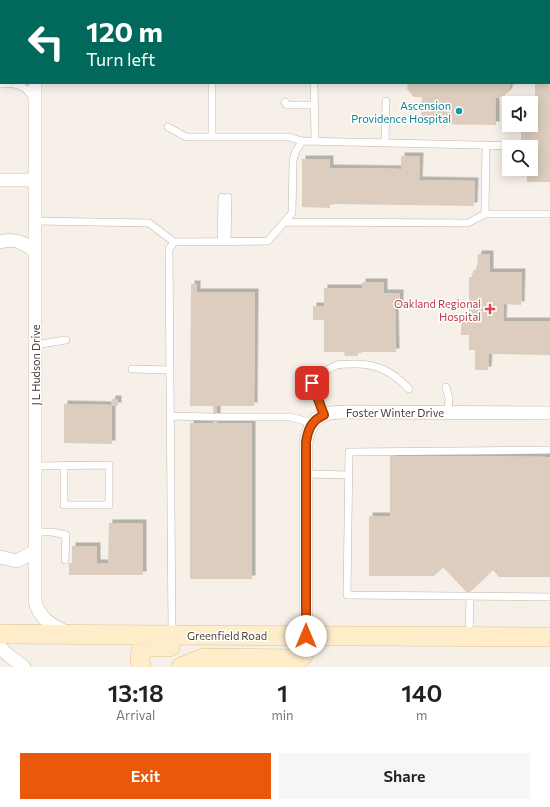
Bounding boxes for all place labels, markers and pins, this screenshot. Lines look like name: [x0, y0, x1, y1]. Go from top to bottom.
place label: Ascension Providence Hospital: [351, 99, 451, 125]
marker: Ascension Providence Hospital: [454, 106, 464, 116]
place label: Oakland Regional Hospital: [394, 297, 481, 323]
marker: Oakland Regional Hospital: [484, 303, 496, 315]
pin: [295, 366, 329, 400]

